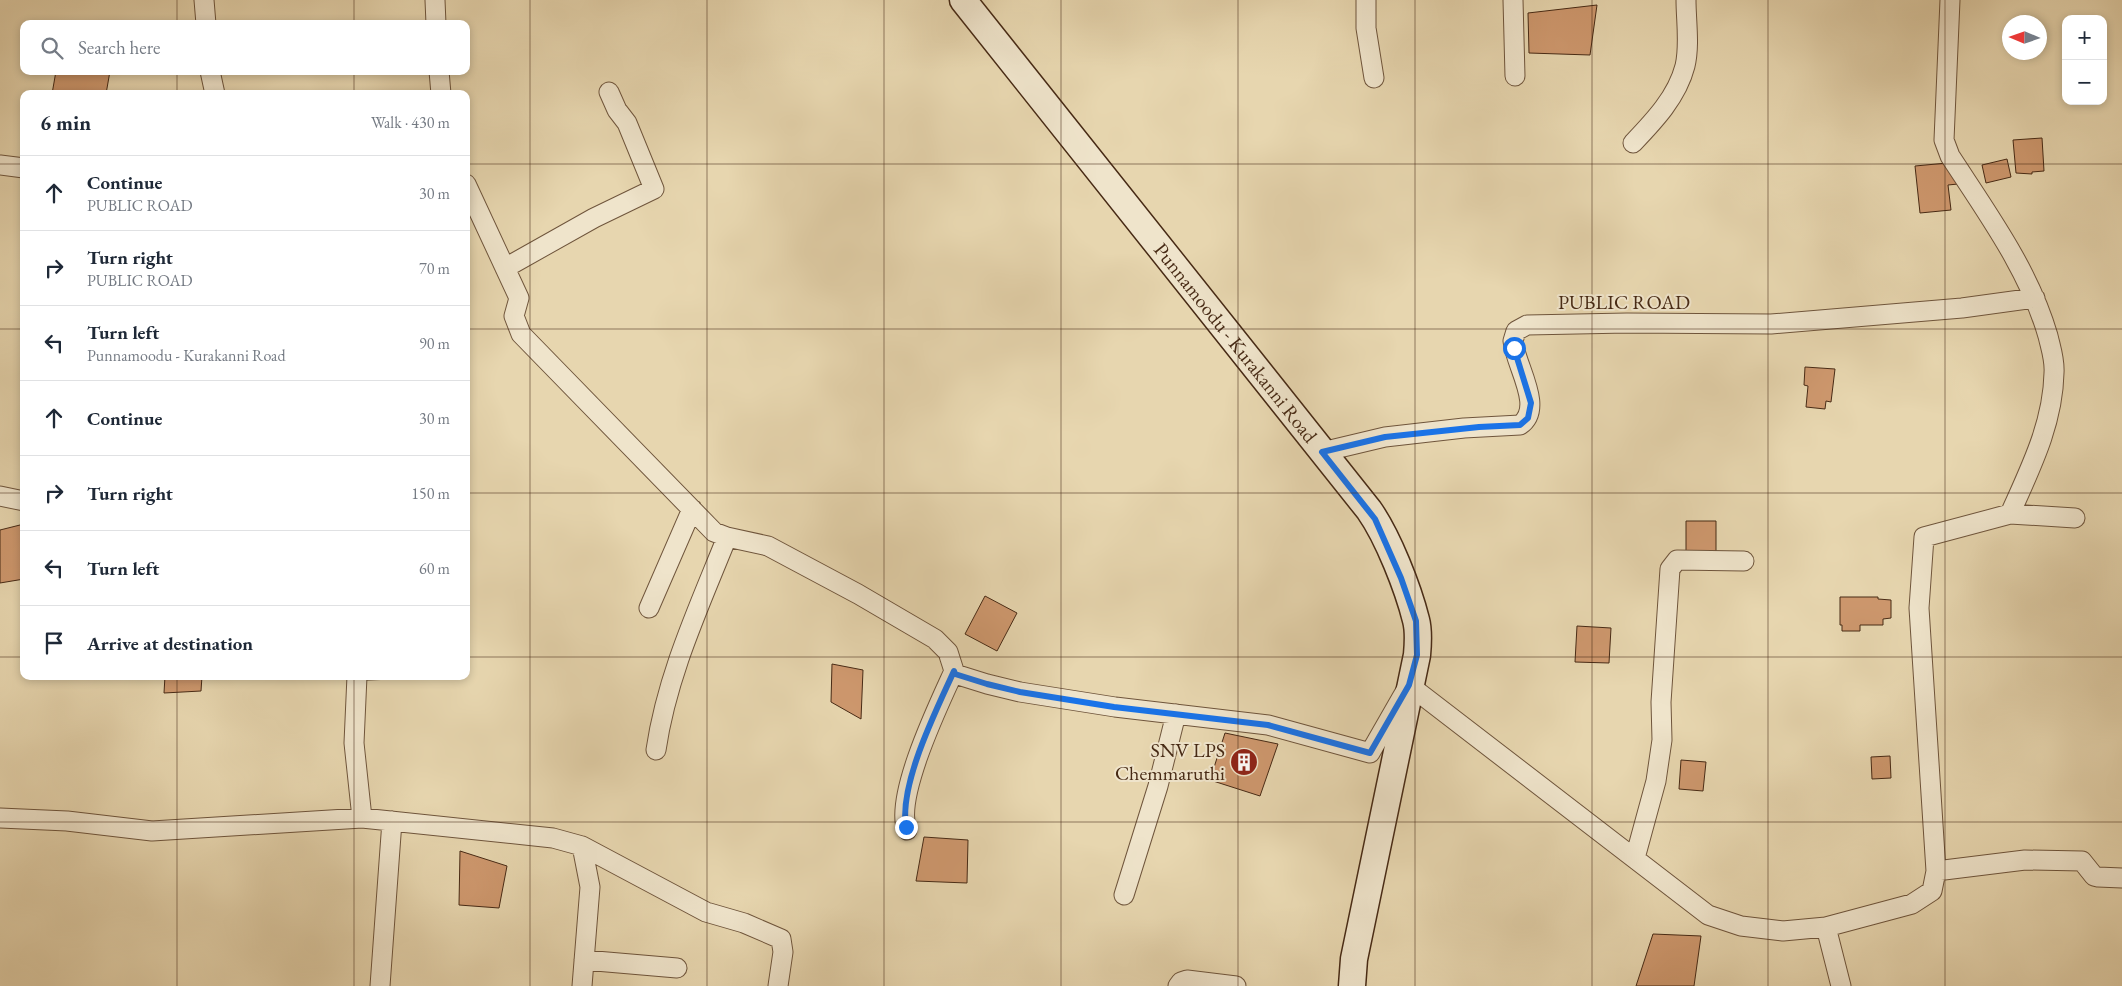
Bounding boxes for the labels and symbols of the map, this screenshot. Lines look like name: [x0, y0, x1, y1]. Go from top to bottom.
north arrow: [2002, 15, 2047, 60]
street label: Punnamoodu - Kurakanni Road: [1148, 237, 1324, 449]
street label: PUBLIC ROAD: [1558, 289, 1690, 315]
route start: [1503, 337, 1526, 360]
place label: SNV LPS Chemmaruthi: [1115, 737, 1225, 786]
building icon: SNV LPS Chemmaruthi: [1229, 747, 1259, 777]
route end: [895, 816, 918, 839]

